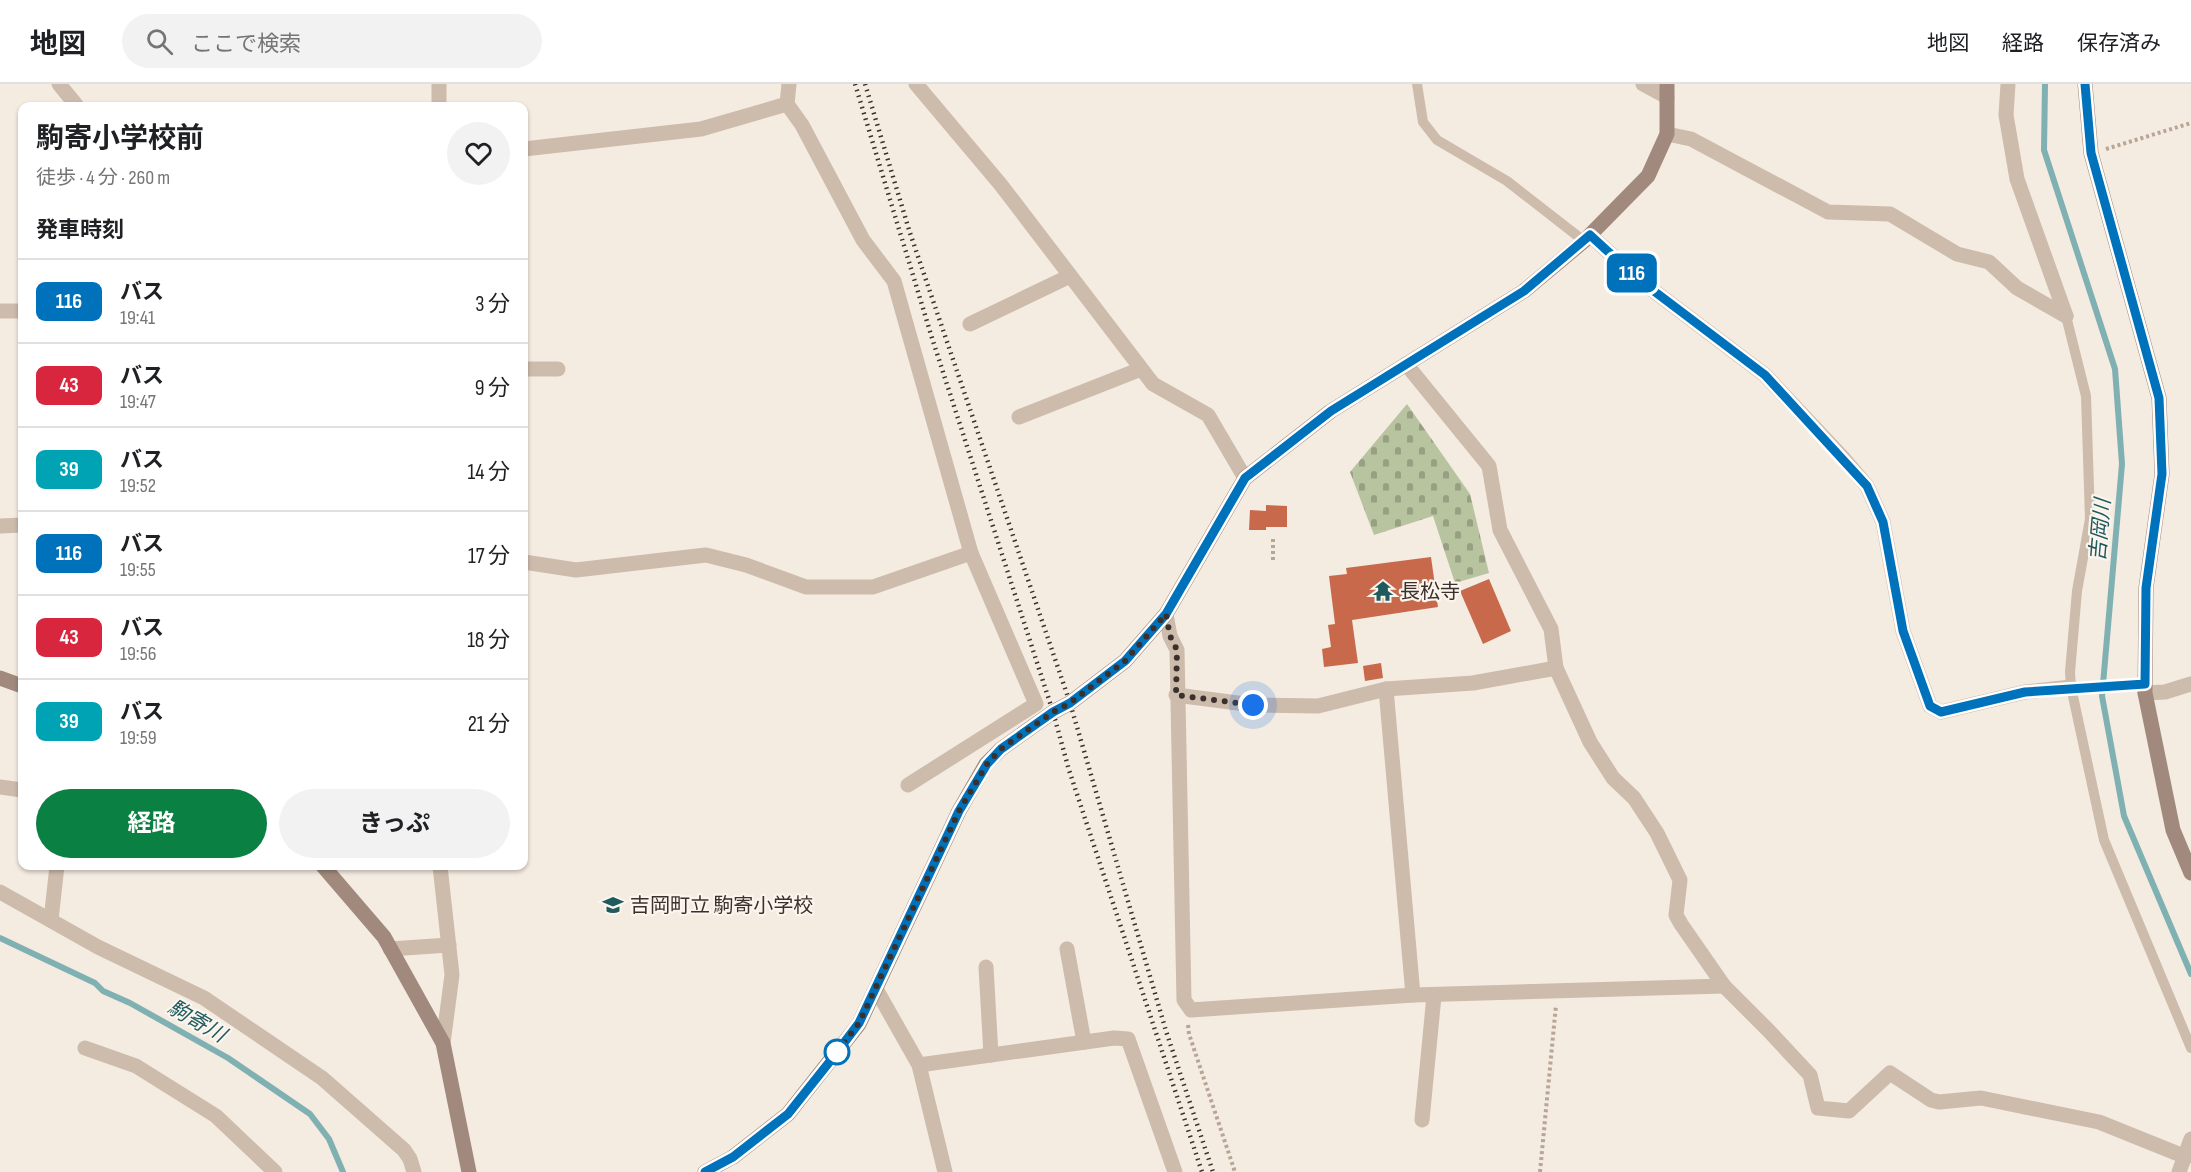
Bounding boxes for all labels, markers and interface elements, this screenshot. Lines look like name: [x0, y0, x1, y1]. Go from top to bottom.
search box: [122, 14, 542, 68]
icon: search: [143, 25, 176, 58]
text: 地図: [30, 28, 86, 61]
text: ここで検索: [191, 31, 301, 58]
text: 地図: [1927, 31, 1969, 56]
text: 経路: [2002, 31, 2044, 56]
text: 保存済み: [2077, 31, 2161, 56]
text: 駒寄小学校前: [36, 122, 204, 155]
button: heart: [447, 122, 510, 185]
text: 徒歩 · 4 分 · 260 m: [36, 166, 170, 190]
text: 発車時刻: [36, 217, 124, 244]
line badge: 116: [1598, 254, 1666, 292]
text: 116: [1619, 261, 1645, 286]
text: バス: [120, 279, 164, 306]
text: 116: [56, 289, 82, 314]
text: 3 分: [475, 291, 510, 318]
text: 19:41: [120, 306, 155, 330]
text: バス: [120, 363, 164, 390]
text: 43: [59, 373, 79, 398]
text: 9 分: [475, 375, 510, 402]
text: 19:47: [120, 390, 156, 414]
text: バス: [120, 447, 164, 474]
text: 39: [59, 457, 79, 482]
text: 14 分: [468, 459, 510, 486]
text: 19:52: [120, 474, 156, 498]
water label: 吉岡川: [2085, 496, 2116, 563]
text: バス: [120, 531, 164, 558]
text: 116: [56, 541, 82, 566]
text: 17 分: [468, 543, 510, 570]
text: 19:55: [120, 558, 156, 582]
temple icon: 長松寺: [1371, 579, 1395, 603]
place label: 長松寺: [1400, 580, 1460, 604]
text: バス: [120, 615, 164, 642]
text: 43: [59, 625, 79, 650]
text: 18 分: [467, 627, 510, 654]
text: 19:56: [120, 642, 156, 666]
your location: [1238, 690, 1268, 720]
text: バス: [120, 699, 164, 726]
text: 39: [59, 709, 79, 734]
text: 21 分: [468, 711, 510, 738]
text: 19:59: [120, 726, 157, 750]
button: 経路: [36, 789, 267, 858]
button: きっぷ: [279, 789, 510, 858]
school or university icon: 吉岡町立 駒寄小学校: [601, 893, 625, 917]
place label: 吉岡町立 駒寄小学校: [630, 894, 813, 918]
water label: 駒寄川: [163, 995, 232, 1049]
unlabelled marker: [824, 1039, 850, 1065]

